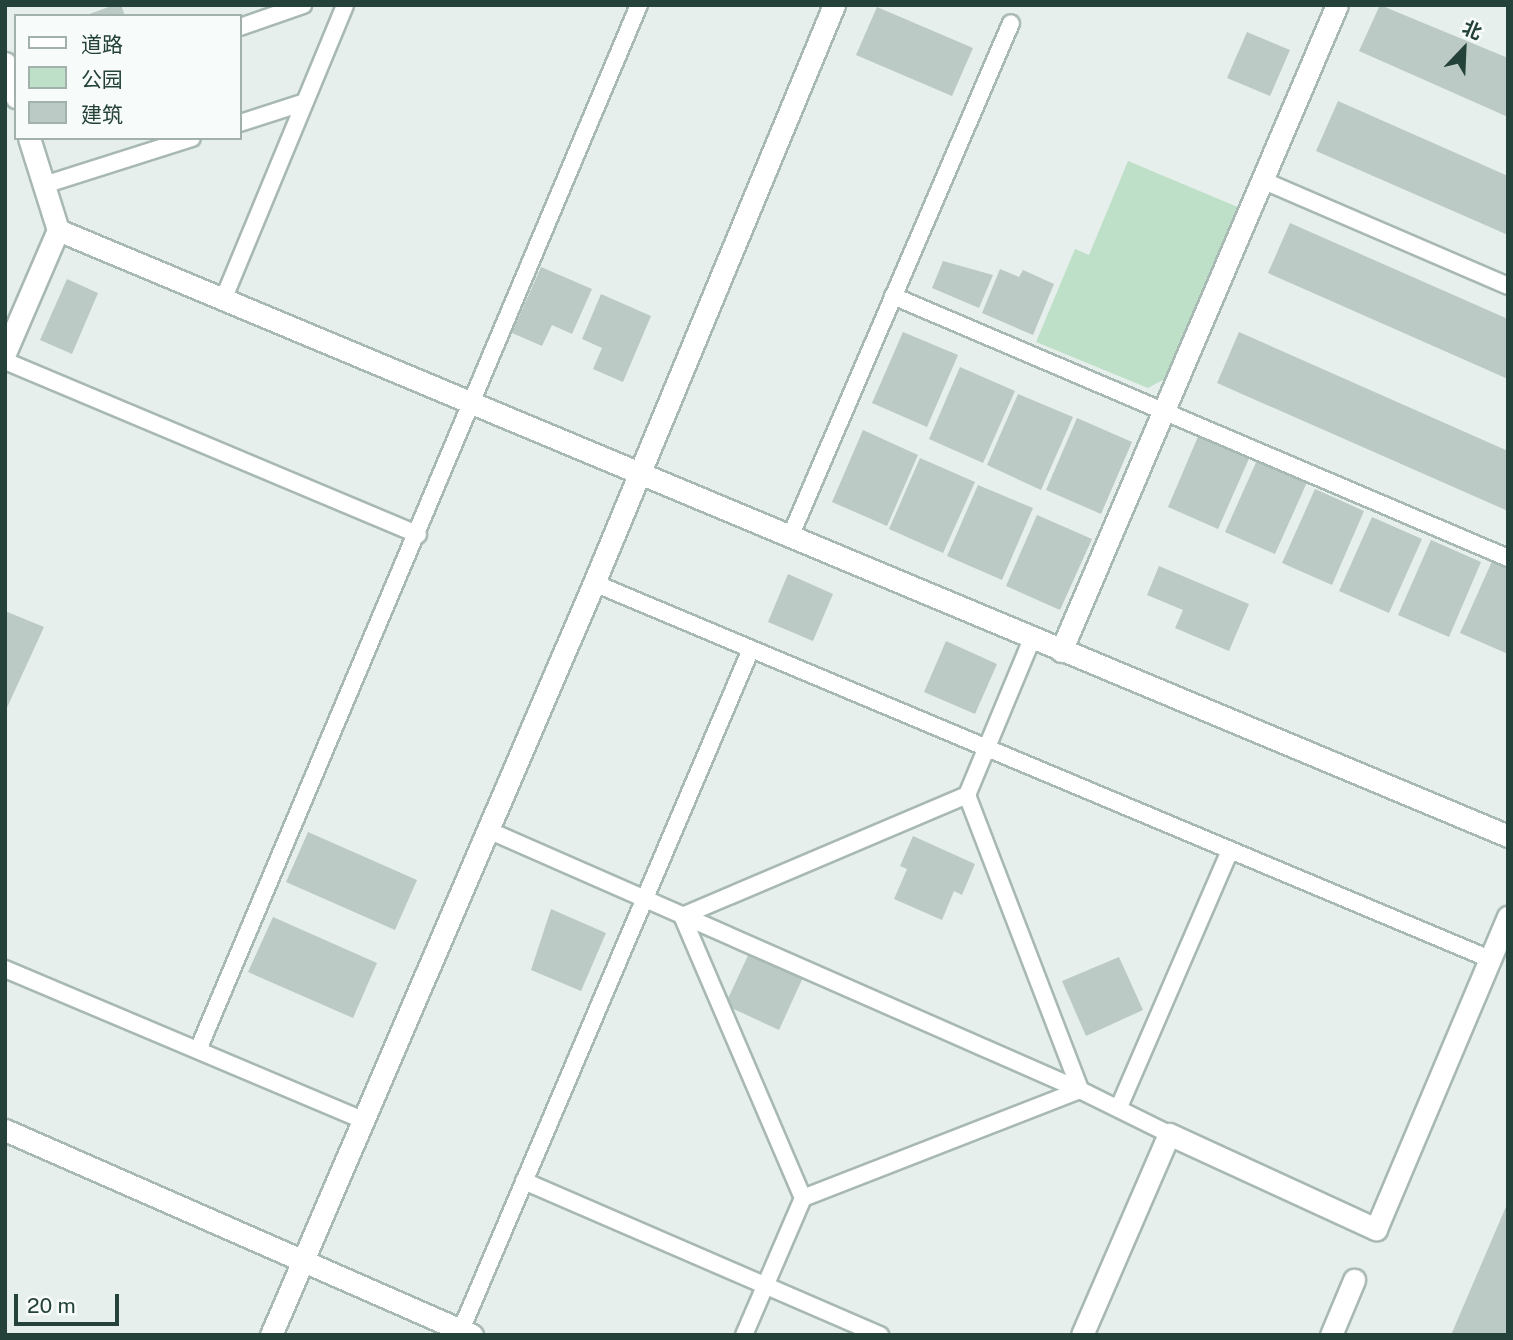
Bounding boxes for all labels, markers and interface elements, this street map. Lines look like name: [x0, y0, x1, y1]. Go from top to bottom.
legend: [14, 14, 242, 140]
north arrow: [1429, 14, 1499, 84]
text: 北: [1459, 16, 1485, 44]
text: 道路: [81, 32, 123, 57]
text: 公园: [81, 67, 123, 92]
text: 建筑: [81, 102, 123, 127]
scale bar: [18, 1280, 122, 1324]
text: 20 m: [27, 1293, 76, 1318]

